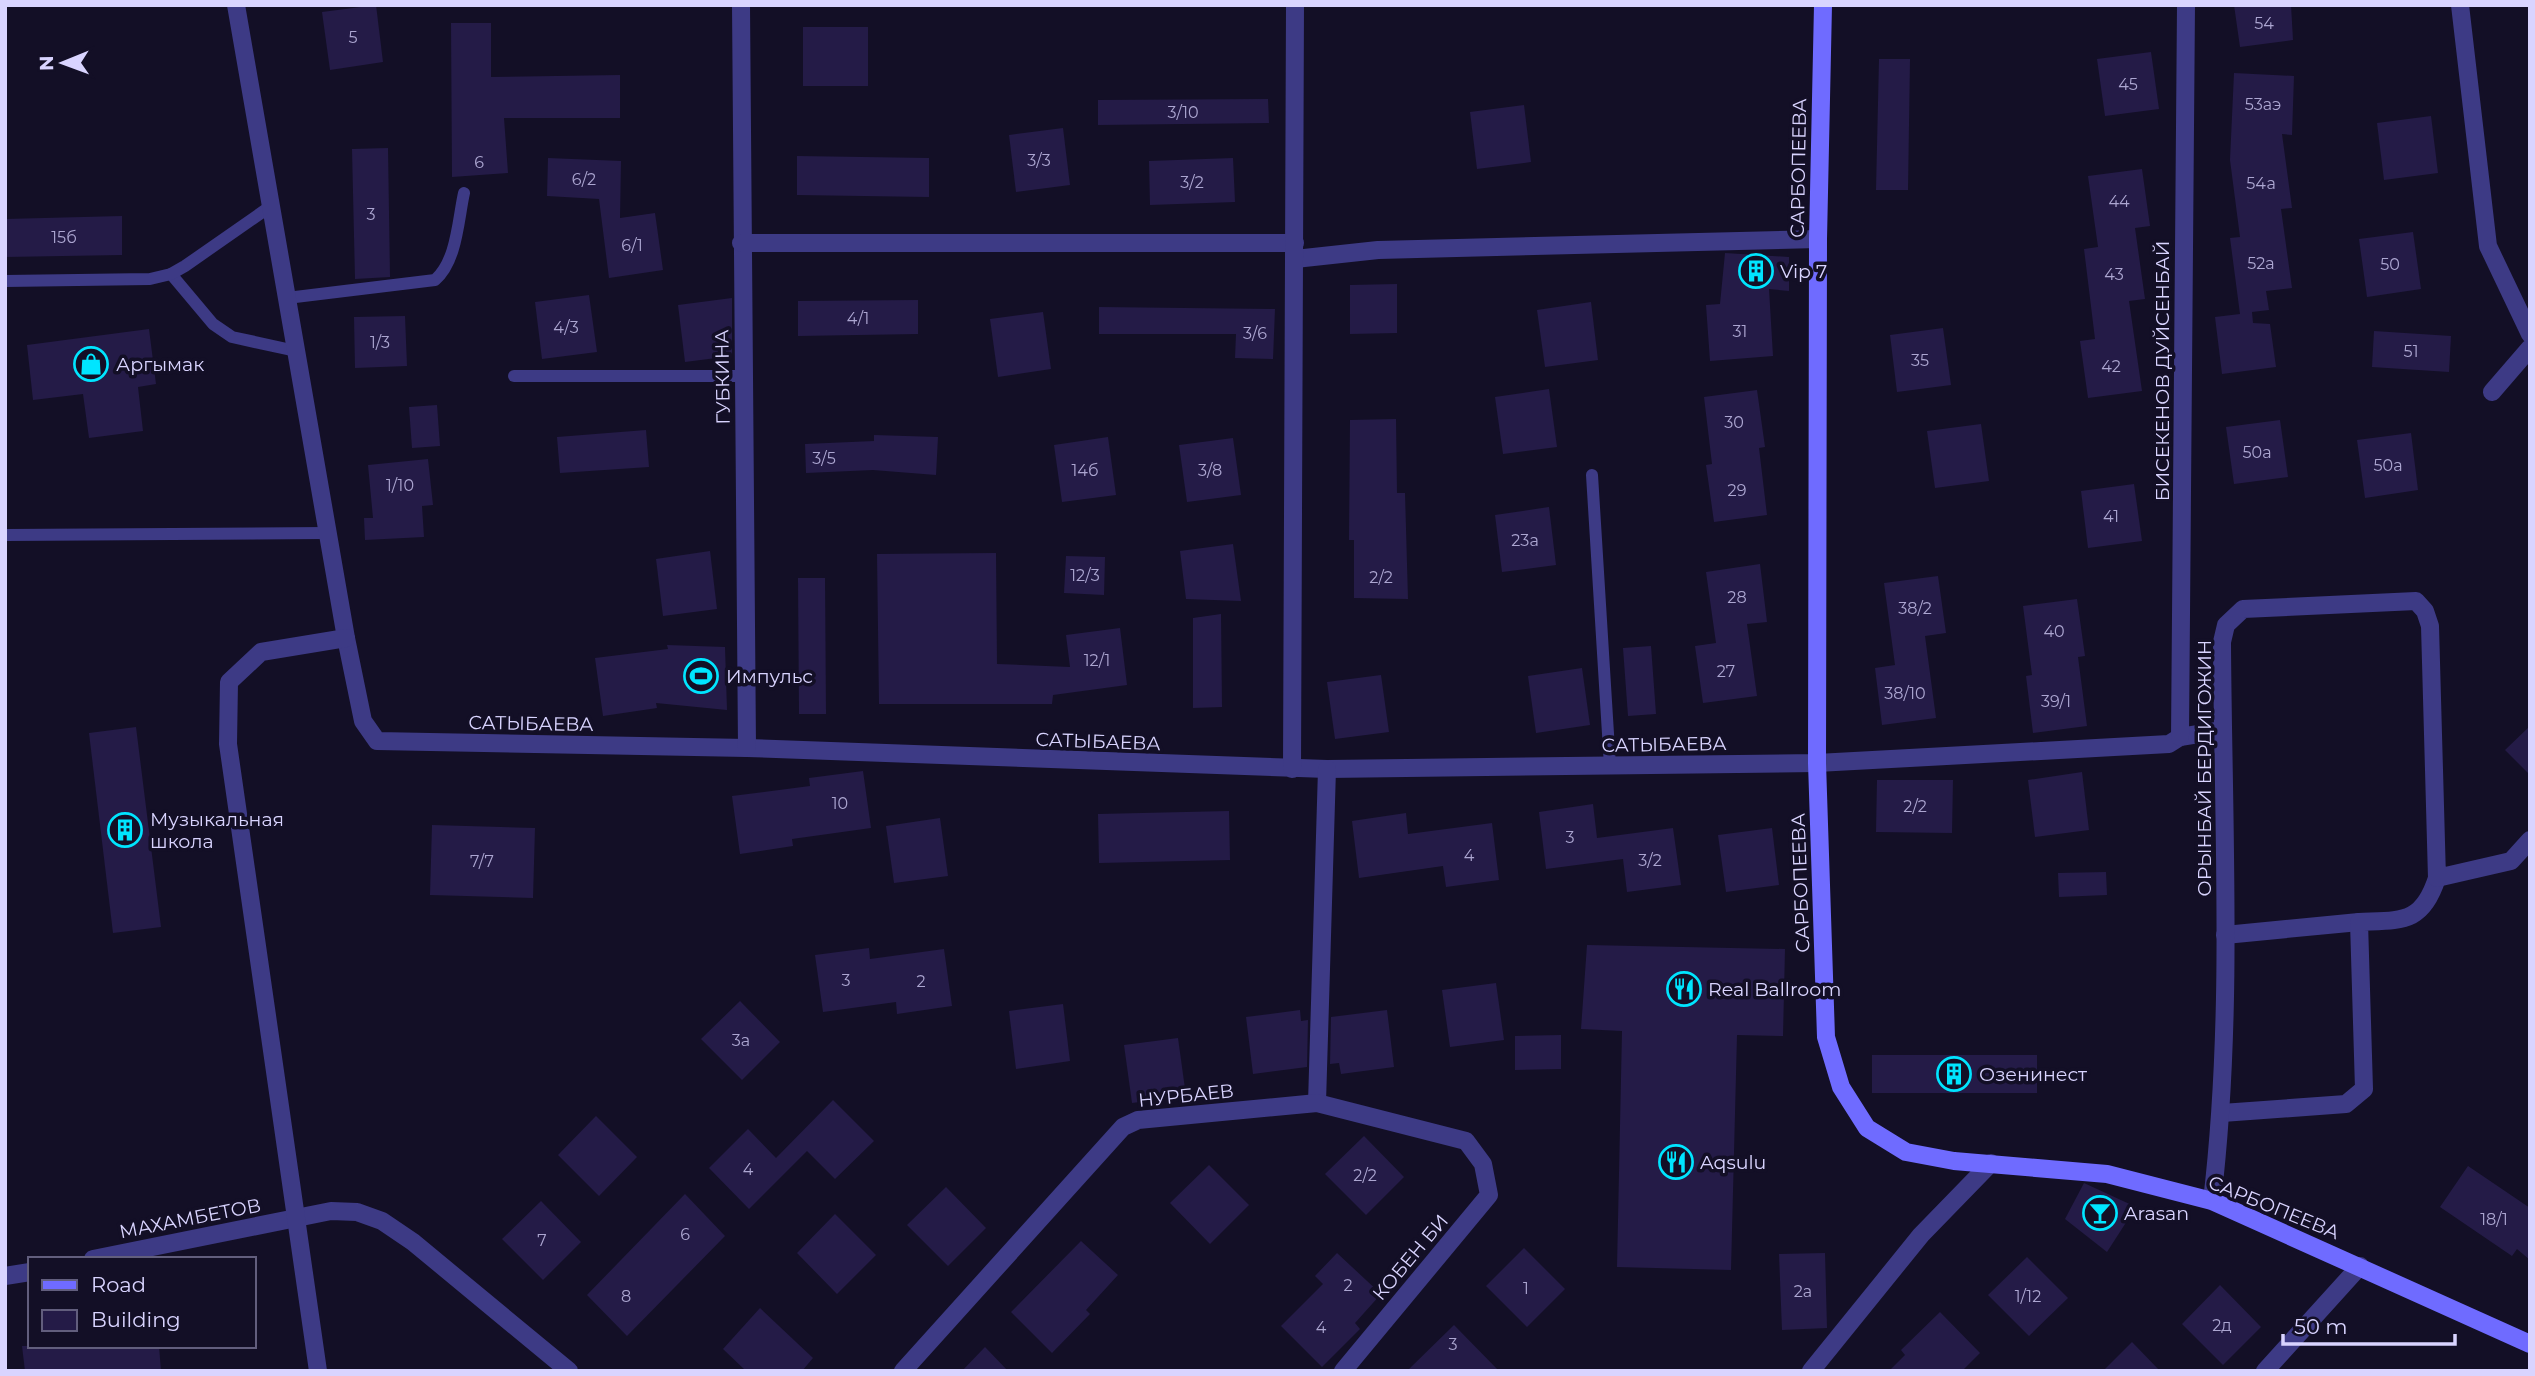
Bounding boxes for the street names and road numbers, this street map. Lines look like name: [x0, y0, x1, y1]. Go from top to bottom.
street label: САРБОПЕЕВА: [1786, 98, 1811, 238]
street label: БИСЕКЕНОВ ДУЙСЕНБАЙ: [2151, 241, 2174, 501]
street label: ГУБКИНА: [710, 329, 735, 425]
street label: ОРЫНБАЙ БЕРДИГОЖИН: [2193, 640, 2216, 896]
street label: САТЫБАЕВА: [468, 711, 594, 736]
street label: САТЫБАЕВА: [1035, 728, 1161, 755]
street label: САТЫБАЕВА: [1601, 732, 1727, 757]
street label: САРБОПЕЕВА: [1787, 813, 1814, 953]
street label: НУРБАЕВ: [1137, 1079, 1235, 1112]
street label: САРБОПЕЕВА: [2205, 1171, 2343, 1244]
street label: МАХАМБЕТОВ: [117, 1193, 263, 1243]
street label: КОБЕН БИ: [1368, 1210, 1453, 1305]

